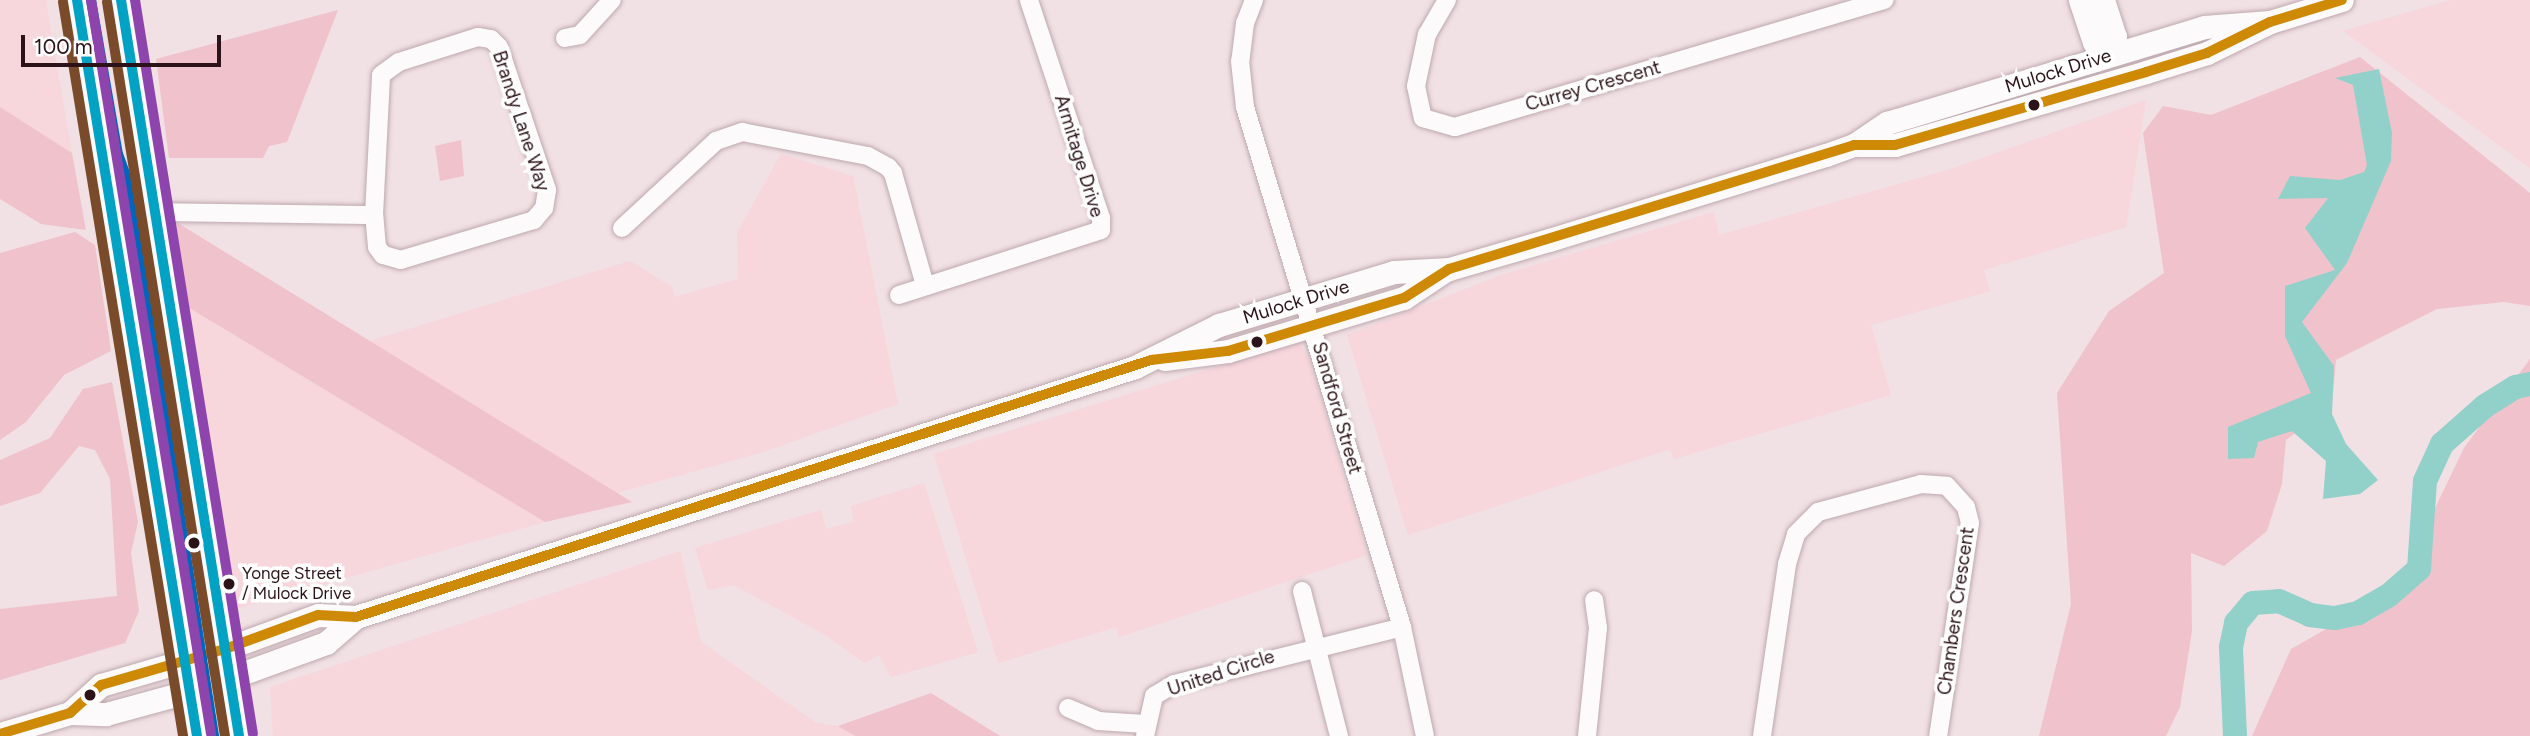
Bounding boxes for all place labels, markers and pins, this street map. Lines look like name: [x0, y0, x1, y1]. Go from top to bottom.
unlabelled marker: [2027, 98, 2041, 112]
unlabelled marker: [1250, 335, 1264, 349]
unlabelled marker: [187, 536, 201, 550]
place label: Yonge Street / Mulock Drive: [242, 564, 351, 604]
marker: Yonge Street / Mulock Drive: [222, 577, 236, 591]
unlabelled marker: [83, 688, 97, 702]

